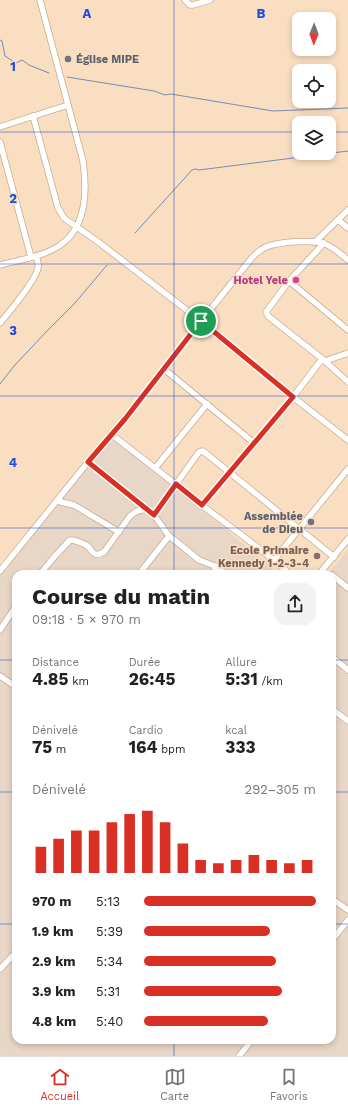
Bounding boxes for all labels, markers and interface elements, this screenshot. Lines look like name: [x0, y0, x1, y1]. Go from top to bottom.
text: A: [83, 6, 92, 21]
text: B: [257, 6, 266, 21]
north arrow: [292, 12, 336, 56]
map controls: [292, 12, 336, 160]
place label: Église MIPE: [76, 53, 139, 66]
marker: Église MIPE: [63, 54, 73, 64]
text: 1: [10, 59, 16, 74]
button: locate: [292, 64, 336, 108]
button: layers: [292, 116, 336, 160]
text: 2: [9, 191, 17, 206]
place label: Hotel Yele: [234, 274, 288, 287]
marker: Hotel Yele: [291, 275, 301, 285]
pin: [184, 304, 218, 338]
icon: arrive: [190, 310, 212, 332]
text: 3: [9, 323, 17, 338]
text: 4: [9, 455, 18, 470]
place label: Assemblée de Dieu: [244, 510, 303, 536]
marker: Assemblée de Dieu: [306, 517, 316, 527]
place label: Ecole Primaire Kennedy 1-2-3-4: [218, 544, 309, 570]
marker: Ecole Primaire Kennedy 1-2-3-4: [312, 551, 322, 561]
button: share: [274, 583, 316, 625]
text: Course du matin: [32, 584, 210, 609]
text: 09:18 · 5 × 970 m: [32, 612, 141, 627]
text: Distance: [32, 656, 79, 669]
text: Durée: [129, 656, 160, 669]
text: Allure: [225, 656, 257, 669]
text: 4.85: [32, 669, 68, 689]
text: 26:45: [129, 669, 175, 689]
text: 5:31: [225, 669, 258, 689]
text: km: [68, 675, 89, 688]
text: /km: [258, 675, 283, 688]
text: Dénivelé: [32, 724, 78, 737]
text: Cardio: [129, 724, 163, 737]
text: kcal: [225, 724, 247, 737]
text: 75: [32, 737, 52, 757]
text: 164: [129, 737, 157, 757]
text: 333: [225, 737, 256, 757]
text: m: [52, 743, 66, 756]
text: bpm: [157, 743, 185, 756]
text: Dénivelé: [32, 782, 86, 797]
text: 292–305 m: [245, 782, 316, 797]
text: 970 m: [32, 894, 72, 909]
text: 5:13: [96, 894, 120, 909]
text: 1.9 km: [32, 924, 73, 939]
text: 5:39: [96, 924, 123, 939]
text: 2.9 km: [32, 954, 76, 969]
text: 5:34: [96, 954, 123, 969]
text: 3.9 km: [32, 984, 76, 999]
text: 5:31: [96, 984, 120, 999]
text: 4.8 km: [32, 1014, 76, 1029]
text: 5:40: [96, 1014, 123, 1029]
tab: Accueil: [40, 1066, 79, 1103]
tab: Carte: [160, 1066, 189, 1103]
tab: Favoris: [270, 1066, 308, 1103]

